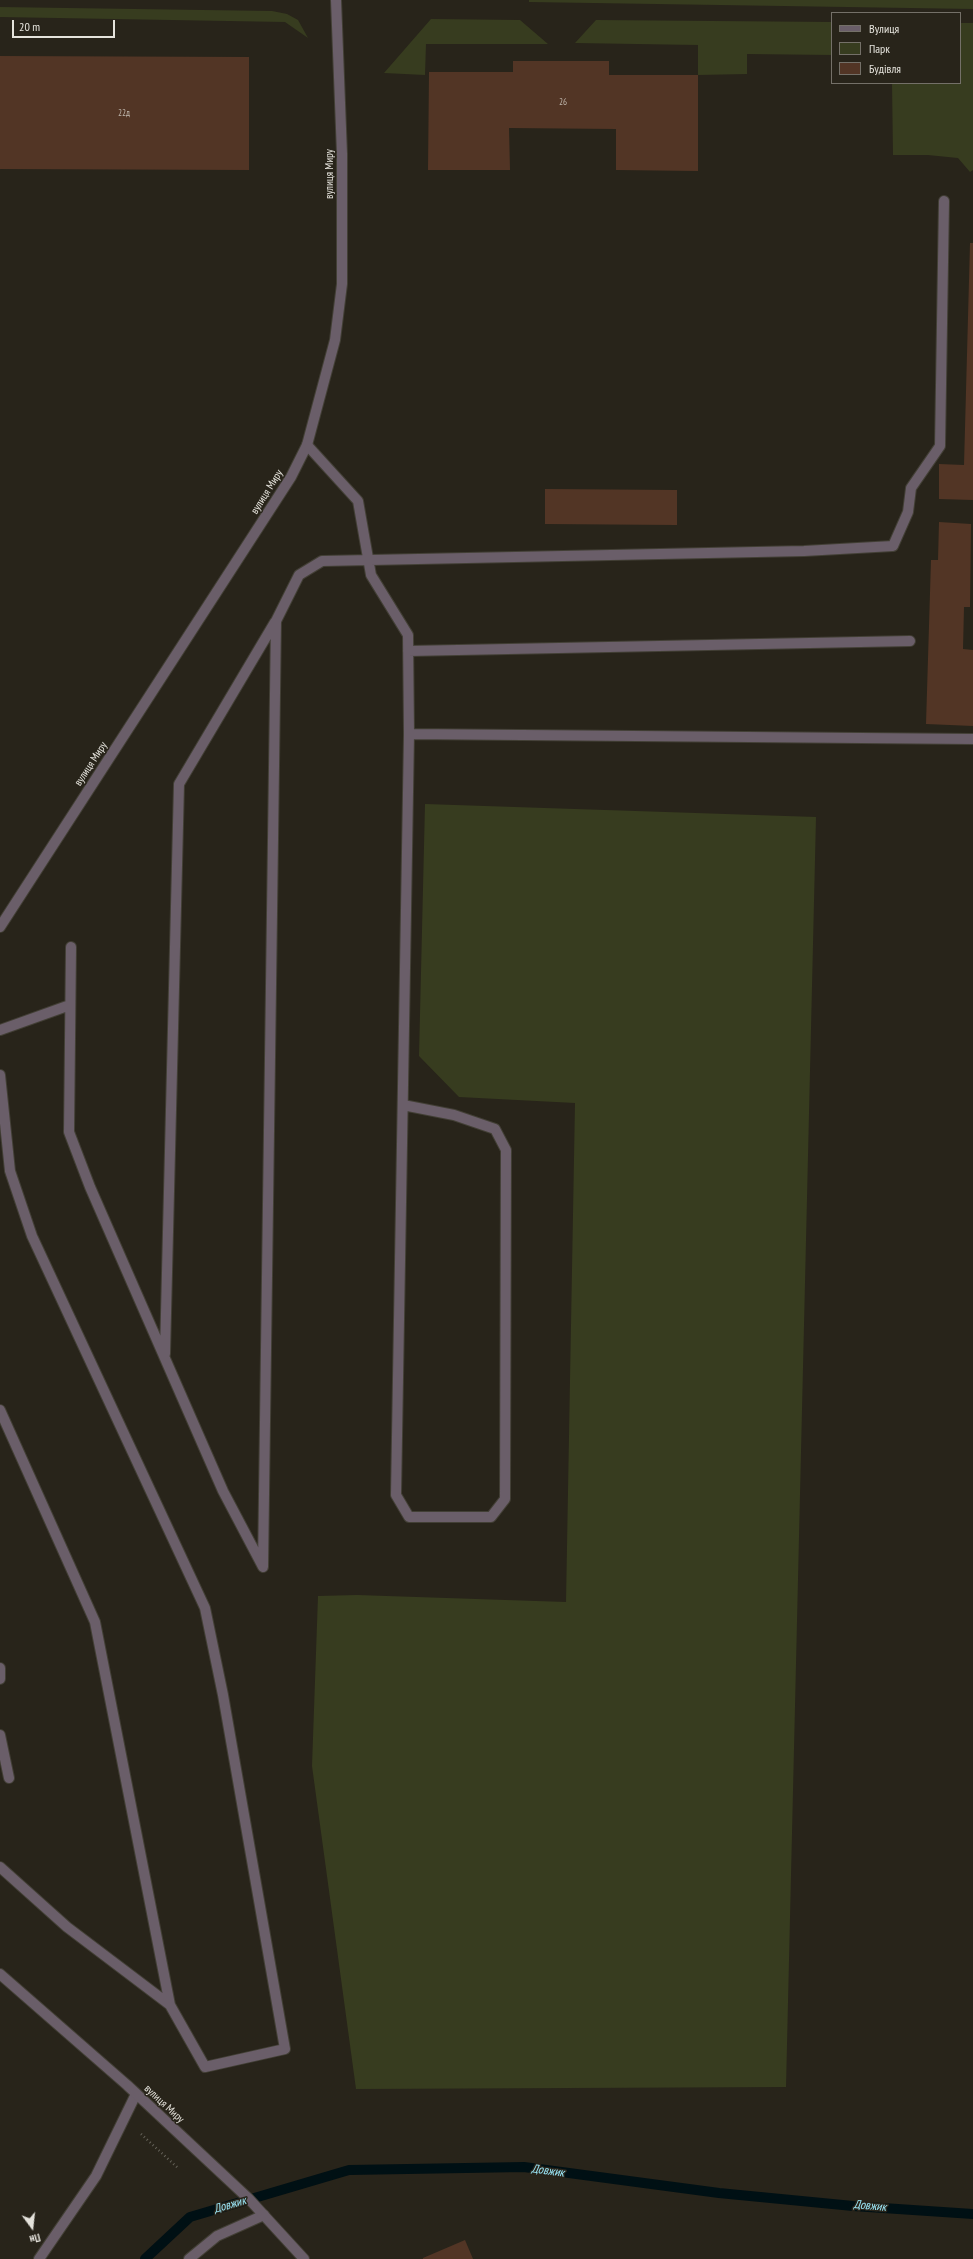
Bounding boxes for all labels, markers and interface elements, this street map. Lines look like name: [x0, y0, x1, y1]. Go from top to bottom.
scale bar: [14, 12, 117, 38]
legend: [831, 12, 961, 84]
text: 20 m: [19, 19, 40, 34]
text: Вулиця: [869, 21, 899, 36]
text: Парк: [869, 41, 890, 56]
text: Будівля: [869, 61, 901, 76]
house number: 26: [559, 97, 567, 107]
house number: 22д: [118, 108, 130, 118]
street label: вулиця Миру: [323, 149, 337, 199]
street label: вулиця Миру: [248, 467, 286, 517]
street label: вулиця Миру: [72, 740, 110, 788]
street label: вулиця Миру: [141, 2082, 187, 2126]
water label: Довжик: [531, 2162, 565, 2180]
water label: Довжик: [212, 2194, 248, 2216]
water label: Довжик: [853, 2197, 887, 2215]
north arrow: [12, 2207, 52, 2247]
text: Пн: [28, 2230, 42, 2247]

